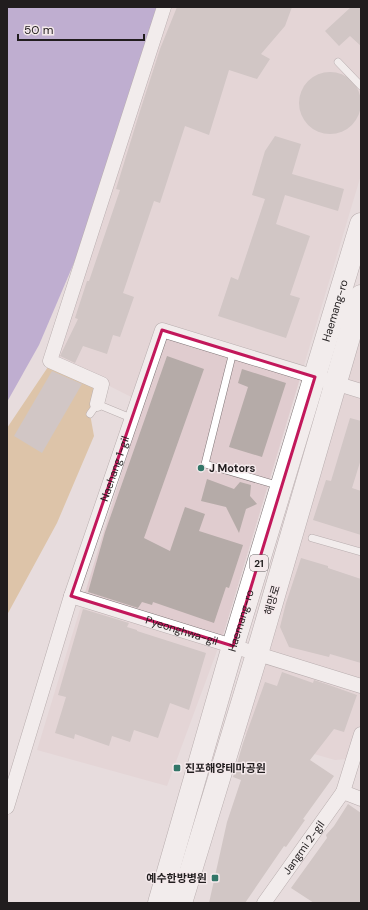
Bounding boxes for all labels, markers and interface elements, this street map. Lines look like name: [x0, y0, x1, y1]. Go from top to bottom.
scale bar: [18, 16, 144, 42]
text: 50 m: [24, 22, 53, 38]
street label: Haemang-ro: [319, 278, 351, 343]
street label: Naehang 1-gil: [97, 434, 132, 503]
place label: J Motors: [209, 461, 256, 475]
marker: J Motors: [196, 463, 206, 473]
road number: 21: [250, 555, 268, 571]
street label: 해망로: [261, 583, 283, 617]
street label: Haemang-ro: [225, 588, 257, 653]
street label: Pyeonghwa-gil: [144, 613, 220, 648]
place label: 진포해양테마공원: [185, 761, 266, 775]
marker: 진포해양테마공원: [172, 763, 182, 773]
street label: Jangmi 2-gil: [279, 818, 327, 877]
place label: 예수한방병원: [146, 871, 207, 885]
marker: 예수한방병원: [210, 873, 220, 883]

